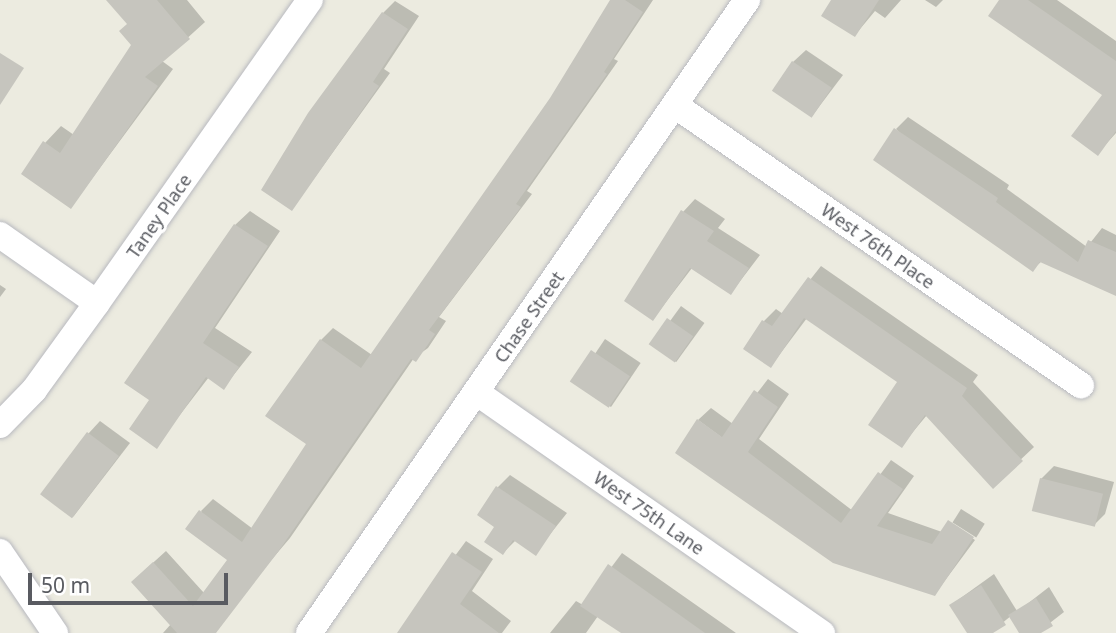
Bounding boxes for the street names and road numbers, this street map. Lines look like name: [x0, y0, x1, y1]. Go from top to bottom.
street label: Taney Place: [122, 170, 196, 262]
street label: West 76th Place: [817, 199, 939, 293]
street label: Chase Street: [490, 267, 568, 367]
street label: West 75th Lane: [590, 467, 708, 559]

